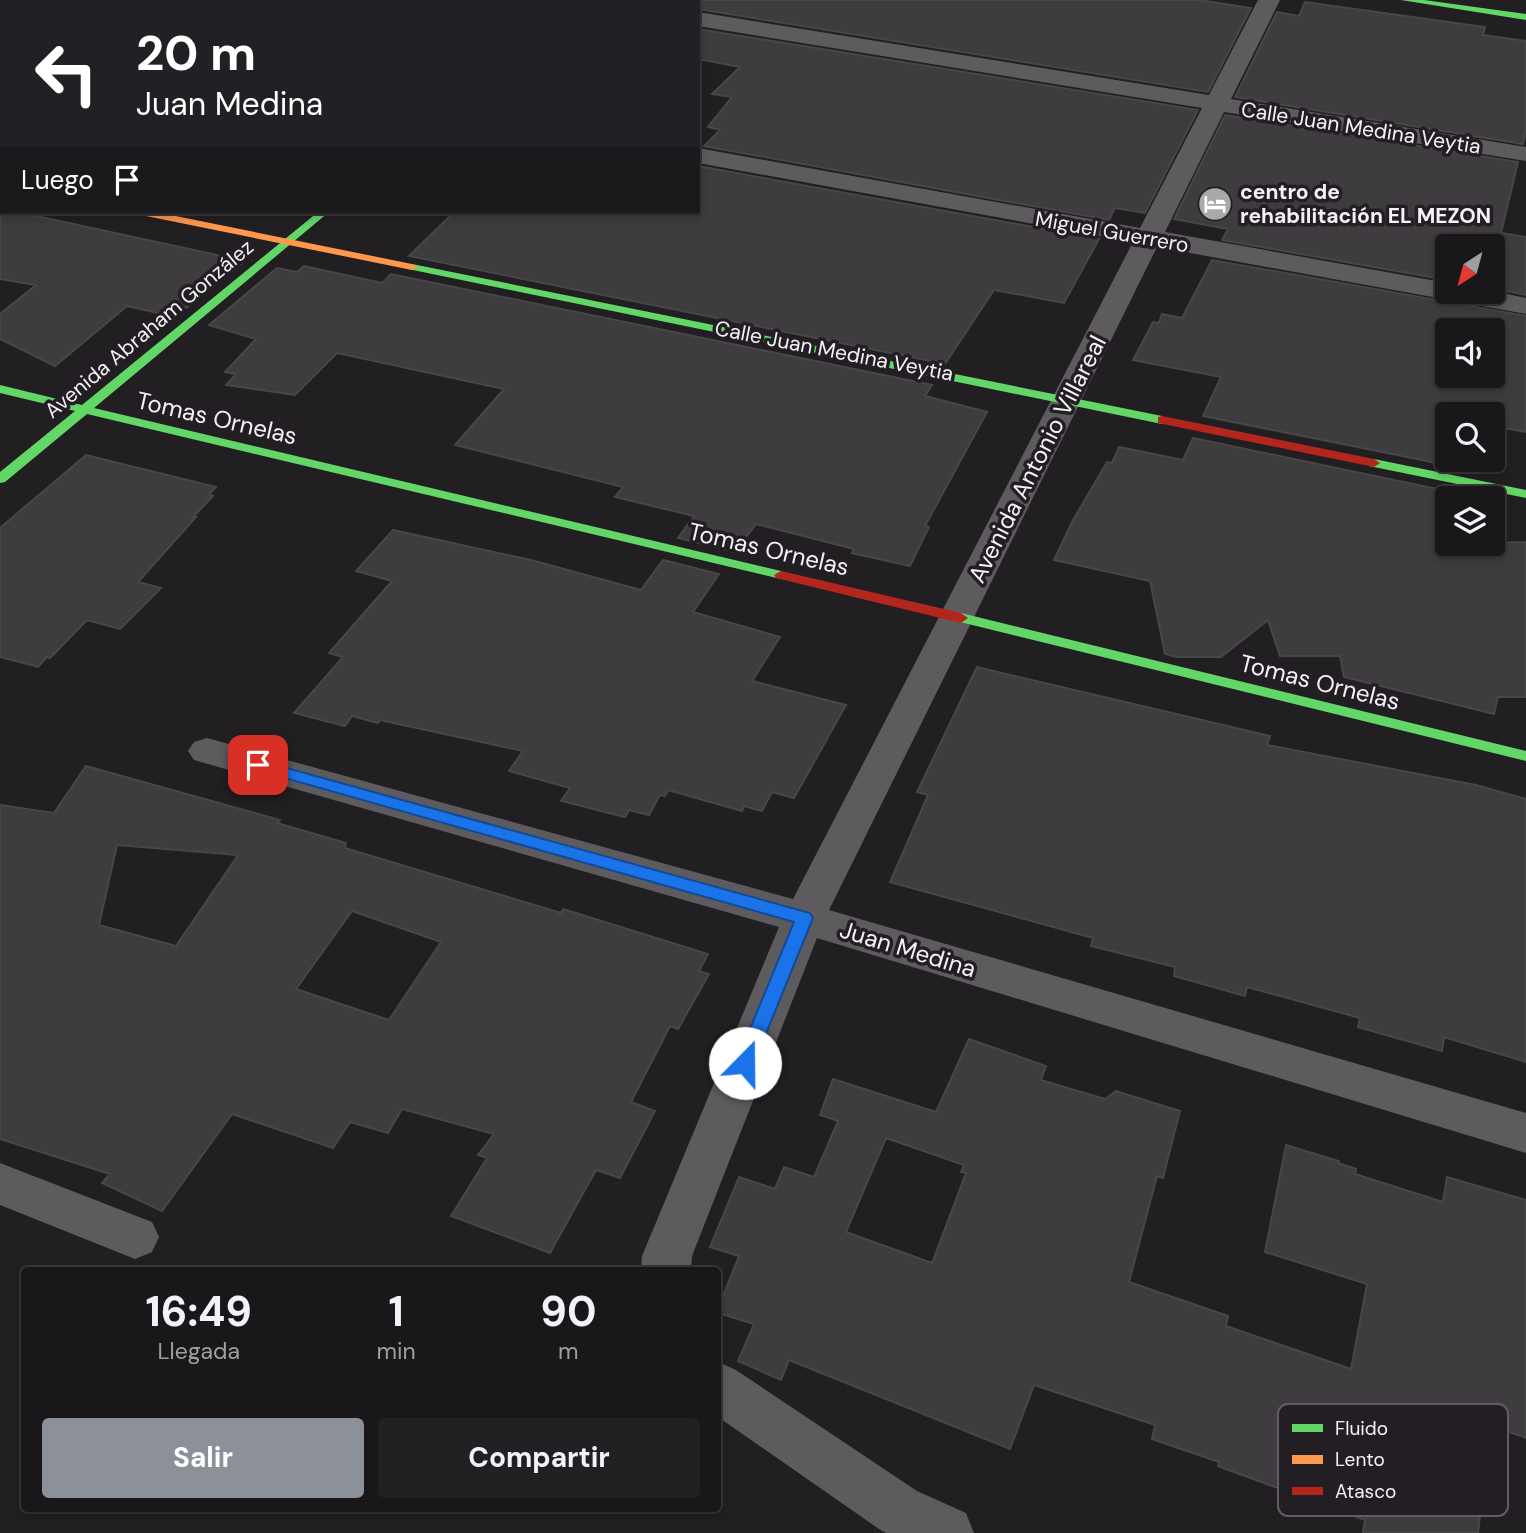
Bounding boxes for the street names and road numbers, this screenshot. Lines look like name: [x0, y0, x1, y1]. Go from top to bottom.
street label: Calle Juan Medina Veytia: [1239, 95, 1483, 161]
street label: Miguel Guerrero: [1033, 205, 1191, 259]
street label: Avenida Abraham González: [39, 233, 259, 425]
street label: Calle Juan Medina Veytia: [712, 314, 956, 388]
street label: Avenida Antonio Villareal: [961, 330, 1113, 588]
street label: Tomas Ornelas: [134, 384, 300, 452]
street label: Tomas Ornelas: [686, 515, 852, 583]
street label: Tomas Ornelas: [1237, 647, 1403, 717]
street label: Juan Medina: [836, 914, 980, 984]

